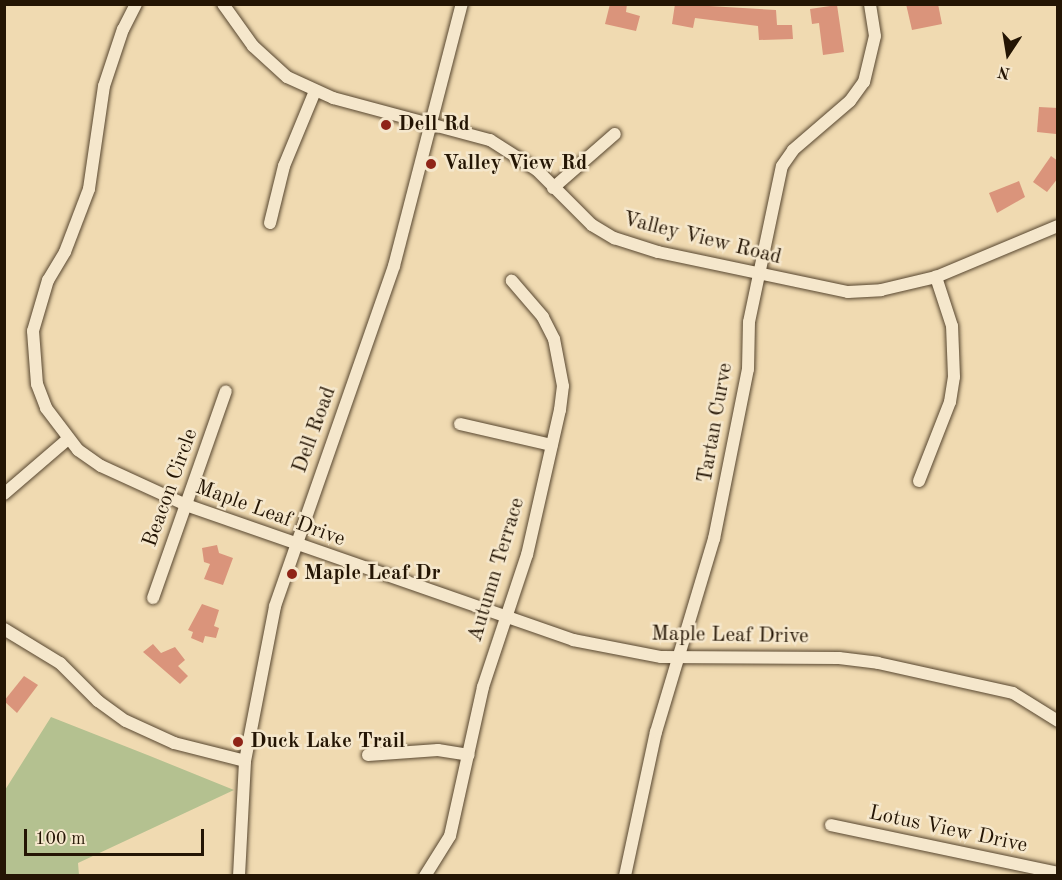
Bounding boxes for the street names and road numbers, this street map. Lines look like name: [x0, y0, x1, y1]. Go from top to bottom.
street label: Valley View Road: [620, 207, 784, 271]
street label: Tartan Curve: [693, 361, 739, 485]
street label: Dell Road: [288, 383, 342, 477]
street label: Beacon Circle: [138, 425, 204, 551]
street label: Maple Leaf Drive: [192, 475, 348, 553]
street label: Autumn Terrace: [463, 495, 531, 645]
street label: Maple Leaf Drive: [651, 622, 809, 650]
street label: Lotus View Drive: [867, 801, 1029, 859]

